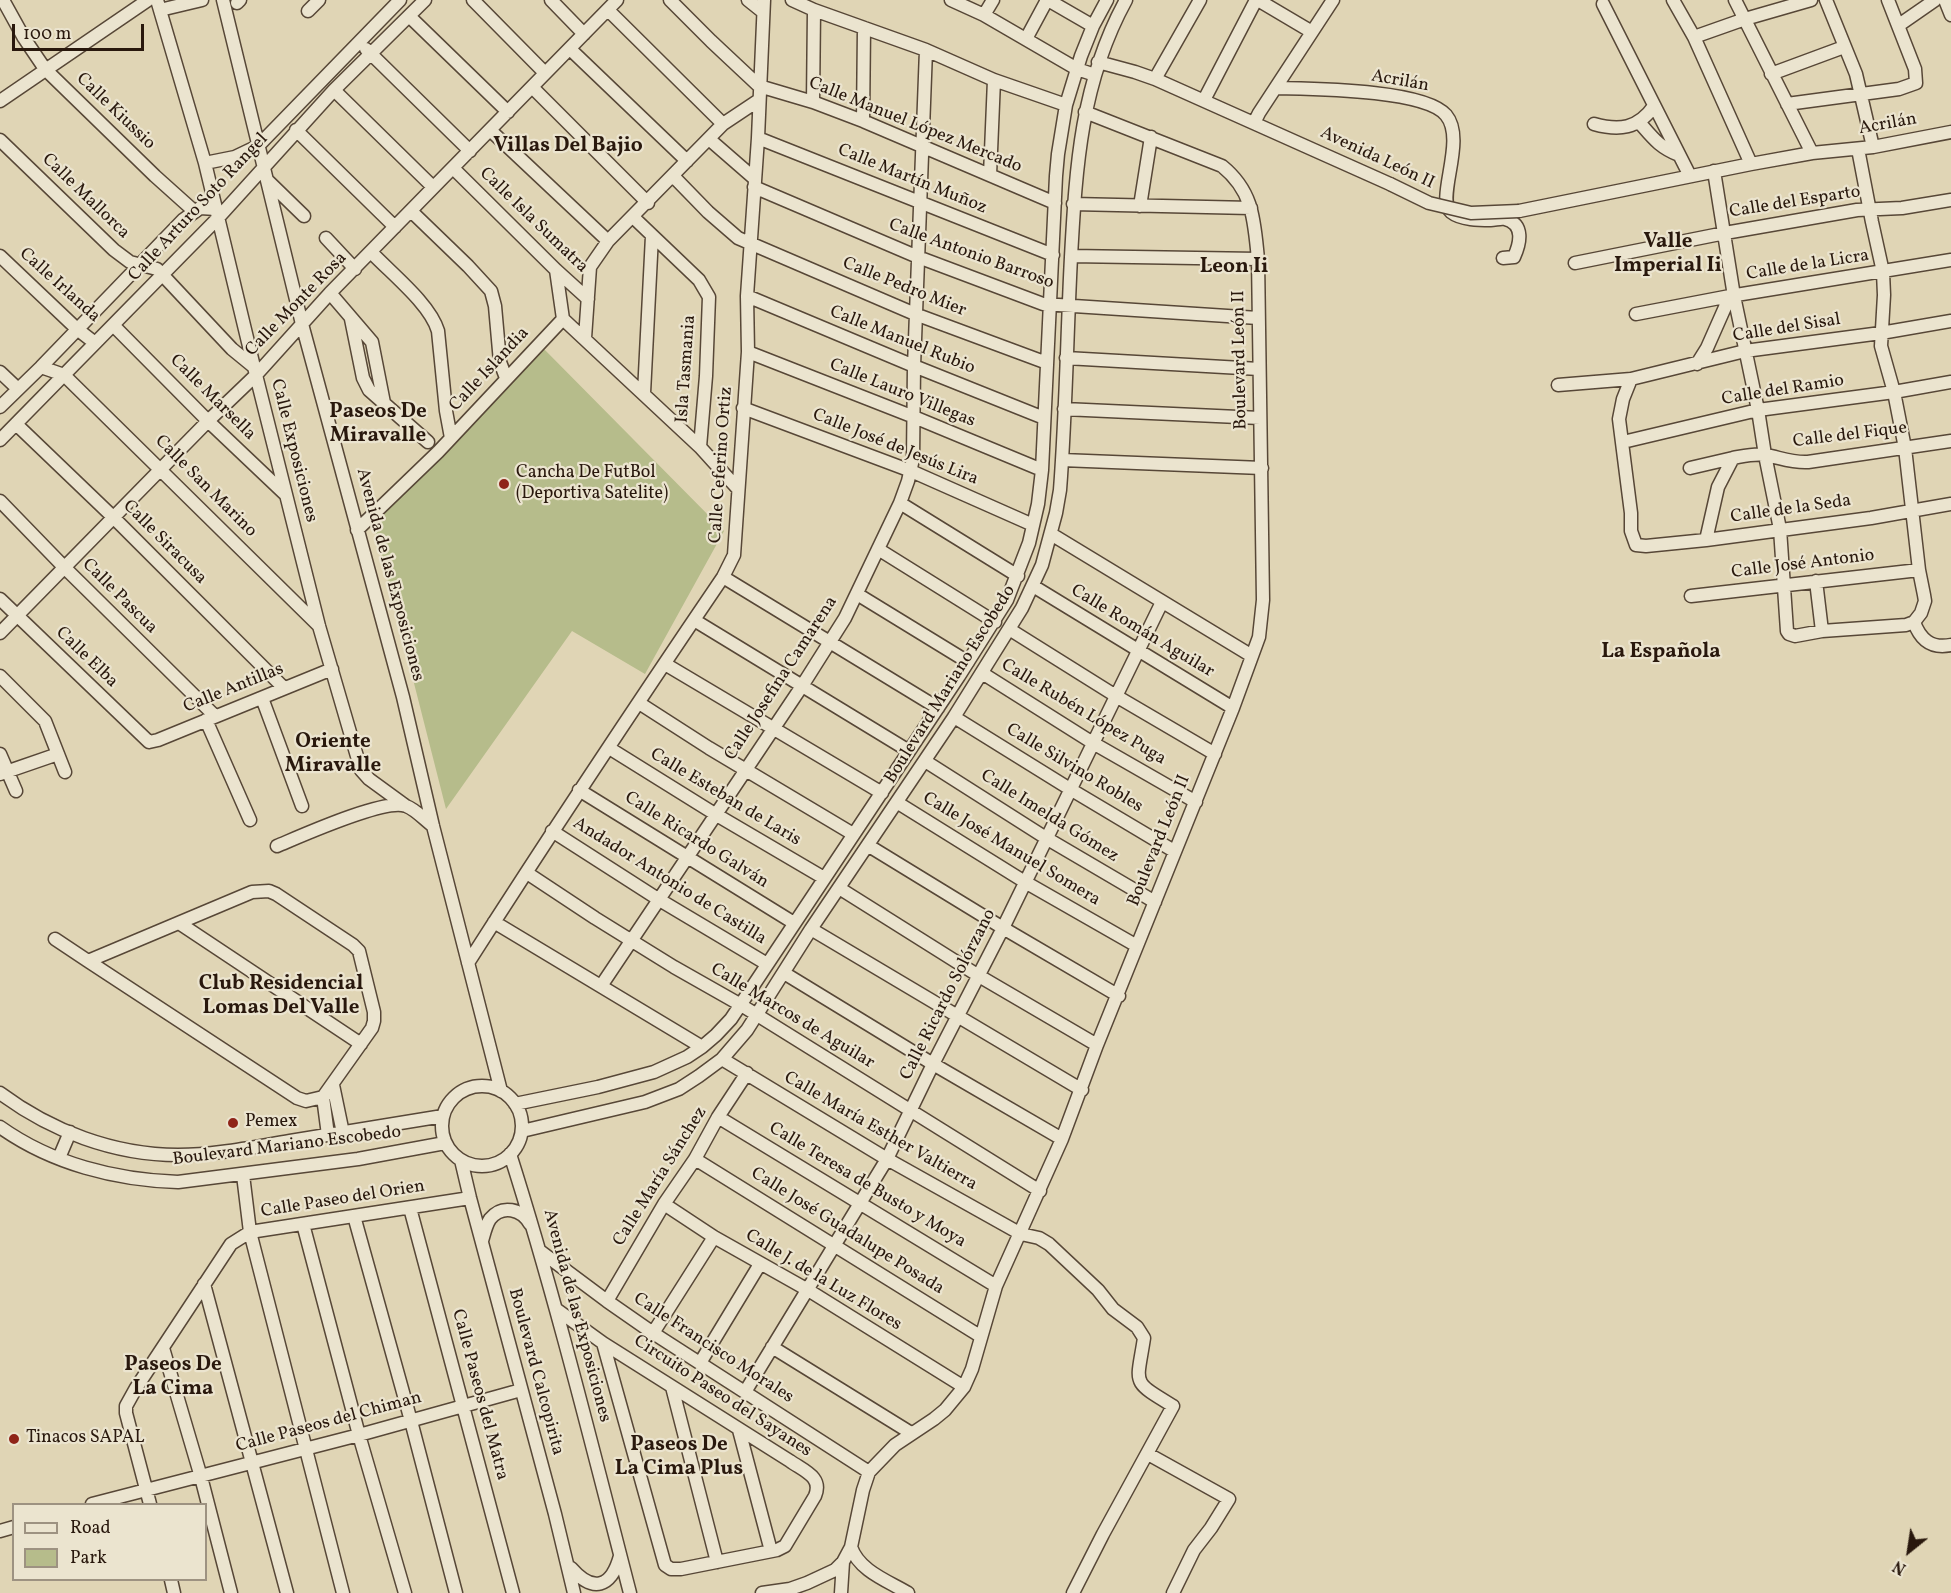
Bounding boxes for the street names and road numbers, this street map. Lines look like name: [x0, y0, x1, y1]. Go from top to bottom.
street label: Acrilán: [1369, 66, 1431, 98]
street label: Calle Kiussio: [71, 69, 159, 155]
street label: Calle Manuel López Mercado: [805, 73, 1025, 179]
street label: Acrilán: [1857, 109, 1919, 141]
street label: Avenida León II: [1316, 123, 1438, 195]
street label: Calle Arturo Soto Rangel: [125, 129, 273, 287]
street label: Calle Martín Muñoz: [834, 140, 990, 220]
street label: Calle Mallorca: [36, 150, 134, 244]
street label: Calle Isla Sumatra: [474, 164, 592, 278]
street label: Calle del Esparto: [1728, 182, 1862, 224]
street label: Calle Antonio Barroso: [885, 215, 1057, 295]
street label: Calle Irlanda: [14, 244, 104, 328]
street label: Calle de la Licra: [1745, 246, 1871, 286]
street label: Calle Monte Rosa: [242, 248, 352, 362]
street label: Calle Pedro Mier: [839, 253, 969, 323]
street label: Boulevard León II: [1229, 290, 1253, 430]
street label: Calle Manuel Rubio: [826, 302, 978, 380]
street label: Calle del Sisal: [1732, 310, 1842, 348]
street label: Isla Tasmania: [672, 314, 702, 424]
street label: Calle Islandia: [446, 323, 534, 417]
street label: Calle Marsella: [164, 350, 260, 446]
street label: Calle Lauro Villegas: [826, 355, 978, 433]
street label: Calle del Ramio: [1720, 371, 1846, 411]
street label: Calle Exposiciones: [265, 377, 321, 525]
street label: Calle Ceferino Ortiz: [706, 386, 738, 544]
street label: Calle José de Jesús Lira: [809, 405, 981, 491]
street label: Calle del Fique: [1792, 418, 1908, 454]
street label: Calle San Marino: [149, 431, 261, 543]
street label: Avenida de las Exposiciones: [350, 466, 428, 684]
street label: Calle de la Seda: [1729, 491, 1853, 529]
street label: Calle Siracusa: [117, 496, 211, 590]
street label: Calle José Antonio: [1730, 546, 1876, 584]
street label: Calle Pascua: [77, 555, 161, 639]
street label: Calle Román Aguilar: [1066, 581, 1218, 683]
street label: Boulevard Mariano Escobedo: [881, 582, 1021, 788]
street label: Calle Josefina Camarena: [721, 593, 843, 765]
street label: Calle Elba: [50, 623, 122, 693]
street label: Calle Rubén López Puga: [997, 655, 1169, 771]
street label: Calle Antillas: [181, 659, 287, 719]
street label: Calle Silvino Robles: [1002, 720, 1146, 818]
street label: Calle Esteban de Laris: [646, 744, 804, 852]
street label: Calle Imelda Gómez: [976, 766, 1122, 868]
street label: Boulevard León II: [1124, 772, 1196, 910]
street label: Calle Ricardo Galván: [620, 788, 772, 894]
street label: Calle José Manuel Somera: [918, 788, 1104, 912]
street label: Andador Antonio de Castilla: [568, 813, 770, 951]
street label: Calle Ricardo Solórzano: [896, 906, 1002, 1084]
street label: Calle Marcos de Aguilar: [706, 959, 878, 1075]
street label: Calle María Esther Valtierra: [780, 1068, 980, 1196]
street label: Calle María Sánchez: [609, 1103, 713, 1251]
street label: Calle Teresa de Busto y Moya: [764, 1118, 970, 1254]
street label: Boulevard Mariano Escobedo: [172, 1122, 402, 1172]
street label: Calle José Guadalupe Posada: [746, 1164, 948, 1300]
street label: Calle Paseo del Orien: [260, 1176, 426, 1224]
street label: Avenida de las Exposiciones: [537, 1207, 615, 1425]
street label: Calle J. de la Luz Flores: [741, 1226, 905, 1336]
street label: Boulevard Calcopirita: [502, 1286, 568, 1458]
street label: Calle Francisco Morales: [629, 1289, 797, 1409]
street label: Calle Paseos del Matra: [446, 1307, 512, 1483]
street label: Circuito Paseo del Sayanes: [629, 1331, 815, 1463]
street label: Calle Paseos del Chiman: [234, 1388, 424, 1458]

